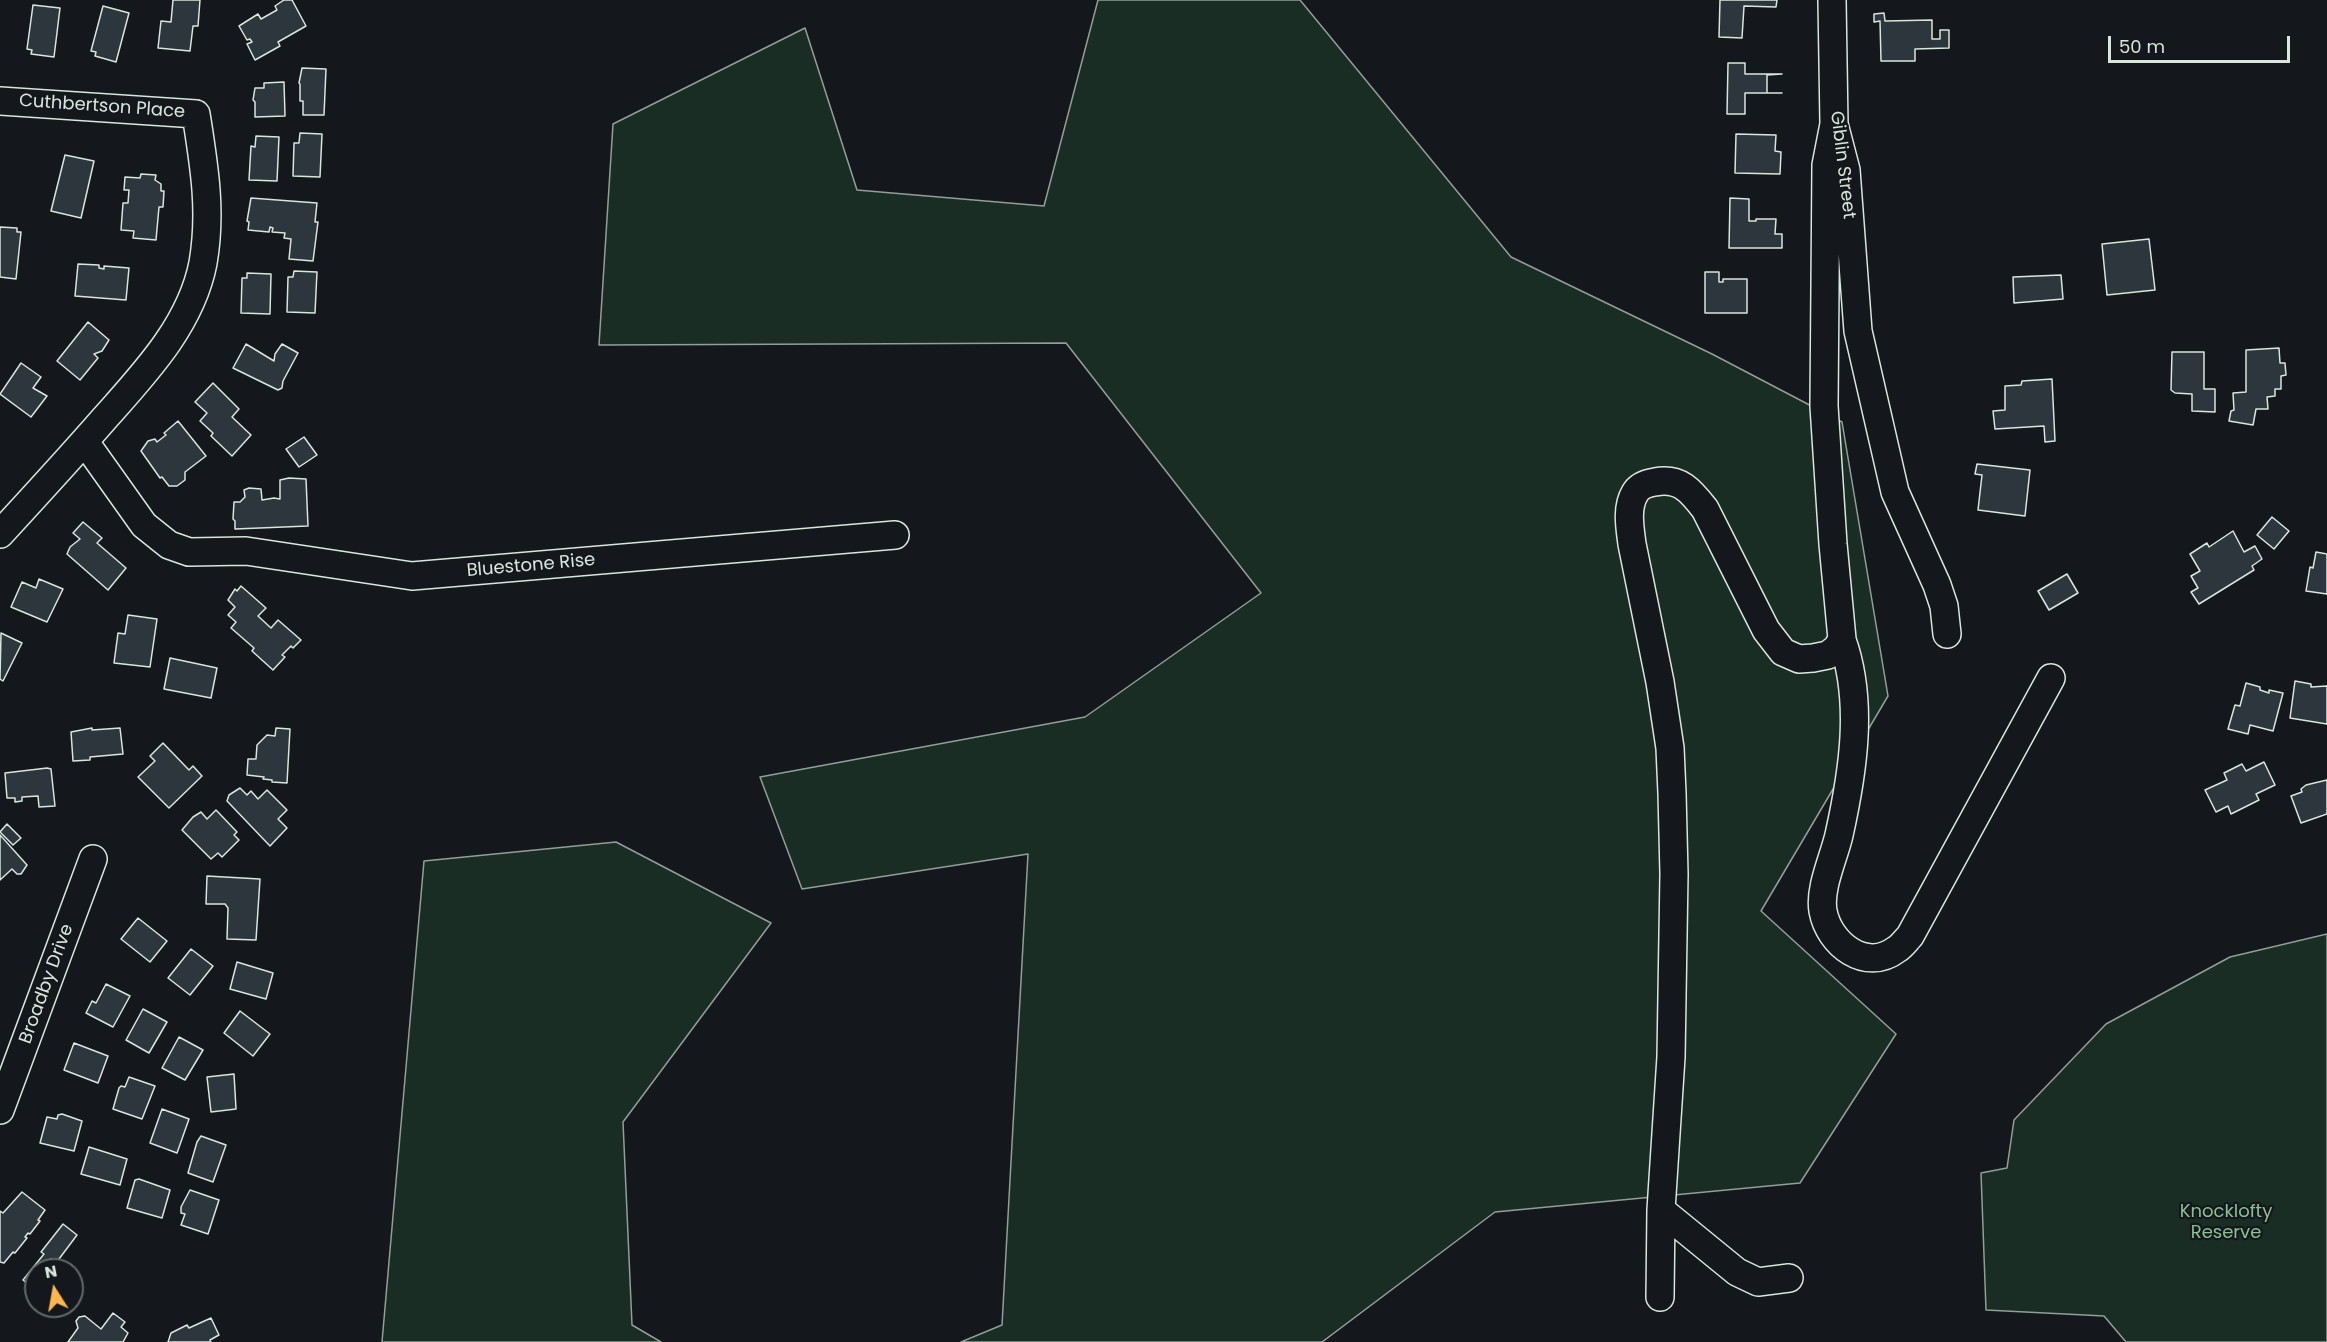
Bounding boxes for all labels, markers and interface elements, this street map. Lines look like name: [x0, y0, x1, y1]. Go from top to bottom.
scale bar: [2111, 24, 2292, 62]
text: 50 m: [2119, 34, 2165, 59]
street label: Cuthbertson Place: [18, 90, 186, 124]
street label: Giblin Street: [1825, 110, 1859, 220]
street label: Bluestone Rise: [466, 550, 596, 582]
street label: Broadby Drive: [15, 921, 79, 1047]
park label: Knocklofty Reserve: [2180, 1201, 2272, 1244]
north arrow: [24, 1258, 84, 1318]
text: N: [43, 1259, 59, 1284]

